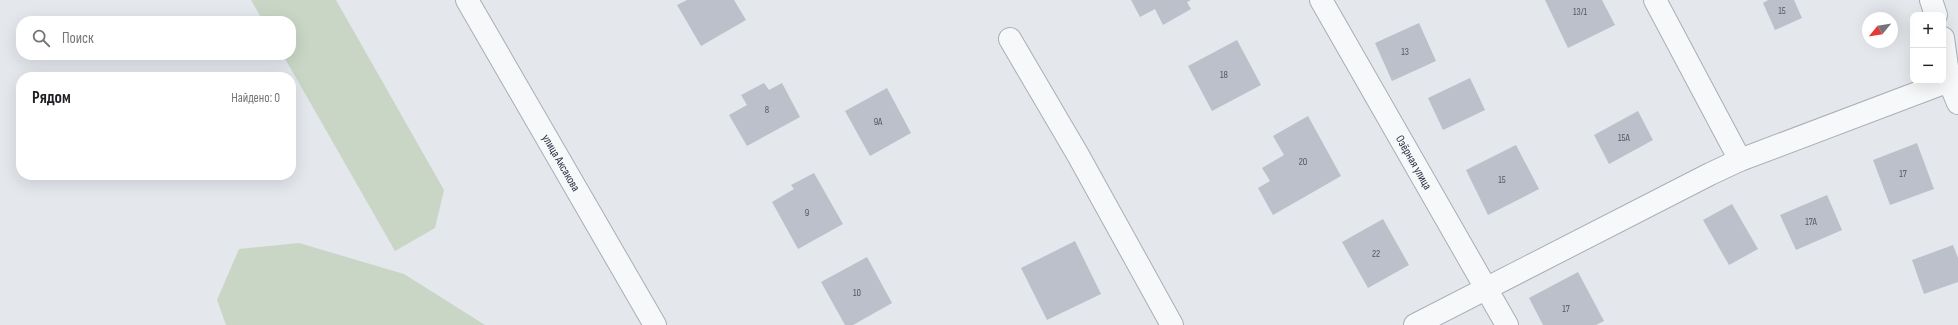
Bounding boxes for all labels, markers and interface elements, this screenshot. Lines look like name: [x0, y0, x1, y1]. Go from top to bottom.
house number: 15: [1778, 5, 1786, 17]
house number: 13/1: [1573, 6, 1588, 18]
north arrow: [1862, 12, 1898, 48]
map controls: [1910, 12, 1946, 84]
button: +: [1910, 12, 1946, 48]
search box: [16, 16, 296, 60]
icon: search: [30, 27, 52, 49]
text: Поиск: [62, 29, 94, 48]
house number: 13: [1401, 46, 1409, 58]
button: −: [1910, 48, 1946, 84]
house number: 18: [1220, 69, 1228, 81]
text: Рядом: [32, 88, 71, 108]
text: Найдено: 0: [231, 90, 280, 106]
house number: 8: [765, 104, 769, 116]
house number: 9А: [874, 116, 883, 128]
street label: улица Аксакова: [539, 132, 584, 194]
street label: Озёрная улица: [1392, 132, 1436, 193]
house number: 15А: [1618, 132, 1631, 144]
house number: 20: [1299, 156, 1307, 168]
house number: 17: [1899, 168, 1907, 180]
house number: 15: [1498, 174, 1506, 186]
house number: 9: [805, 207, 809, 219]
house number: 17А: [1805, 216, 1818, 228]
house number: 22: [1372, 248, 1380, 260]
house number: 10: [853, 287, 861, 299]
house number: 17: [1562, 303, 1570, 315]

